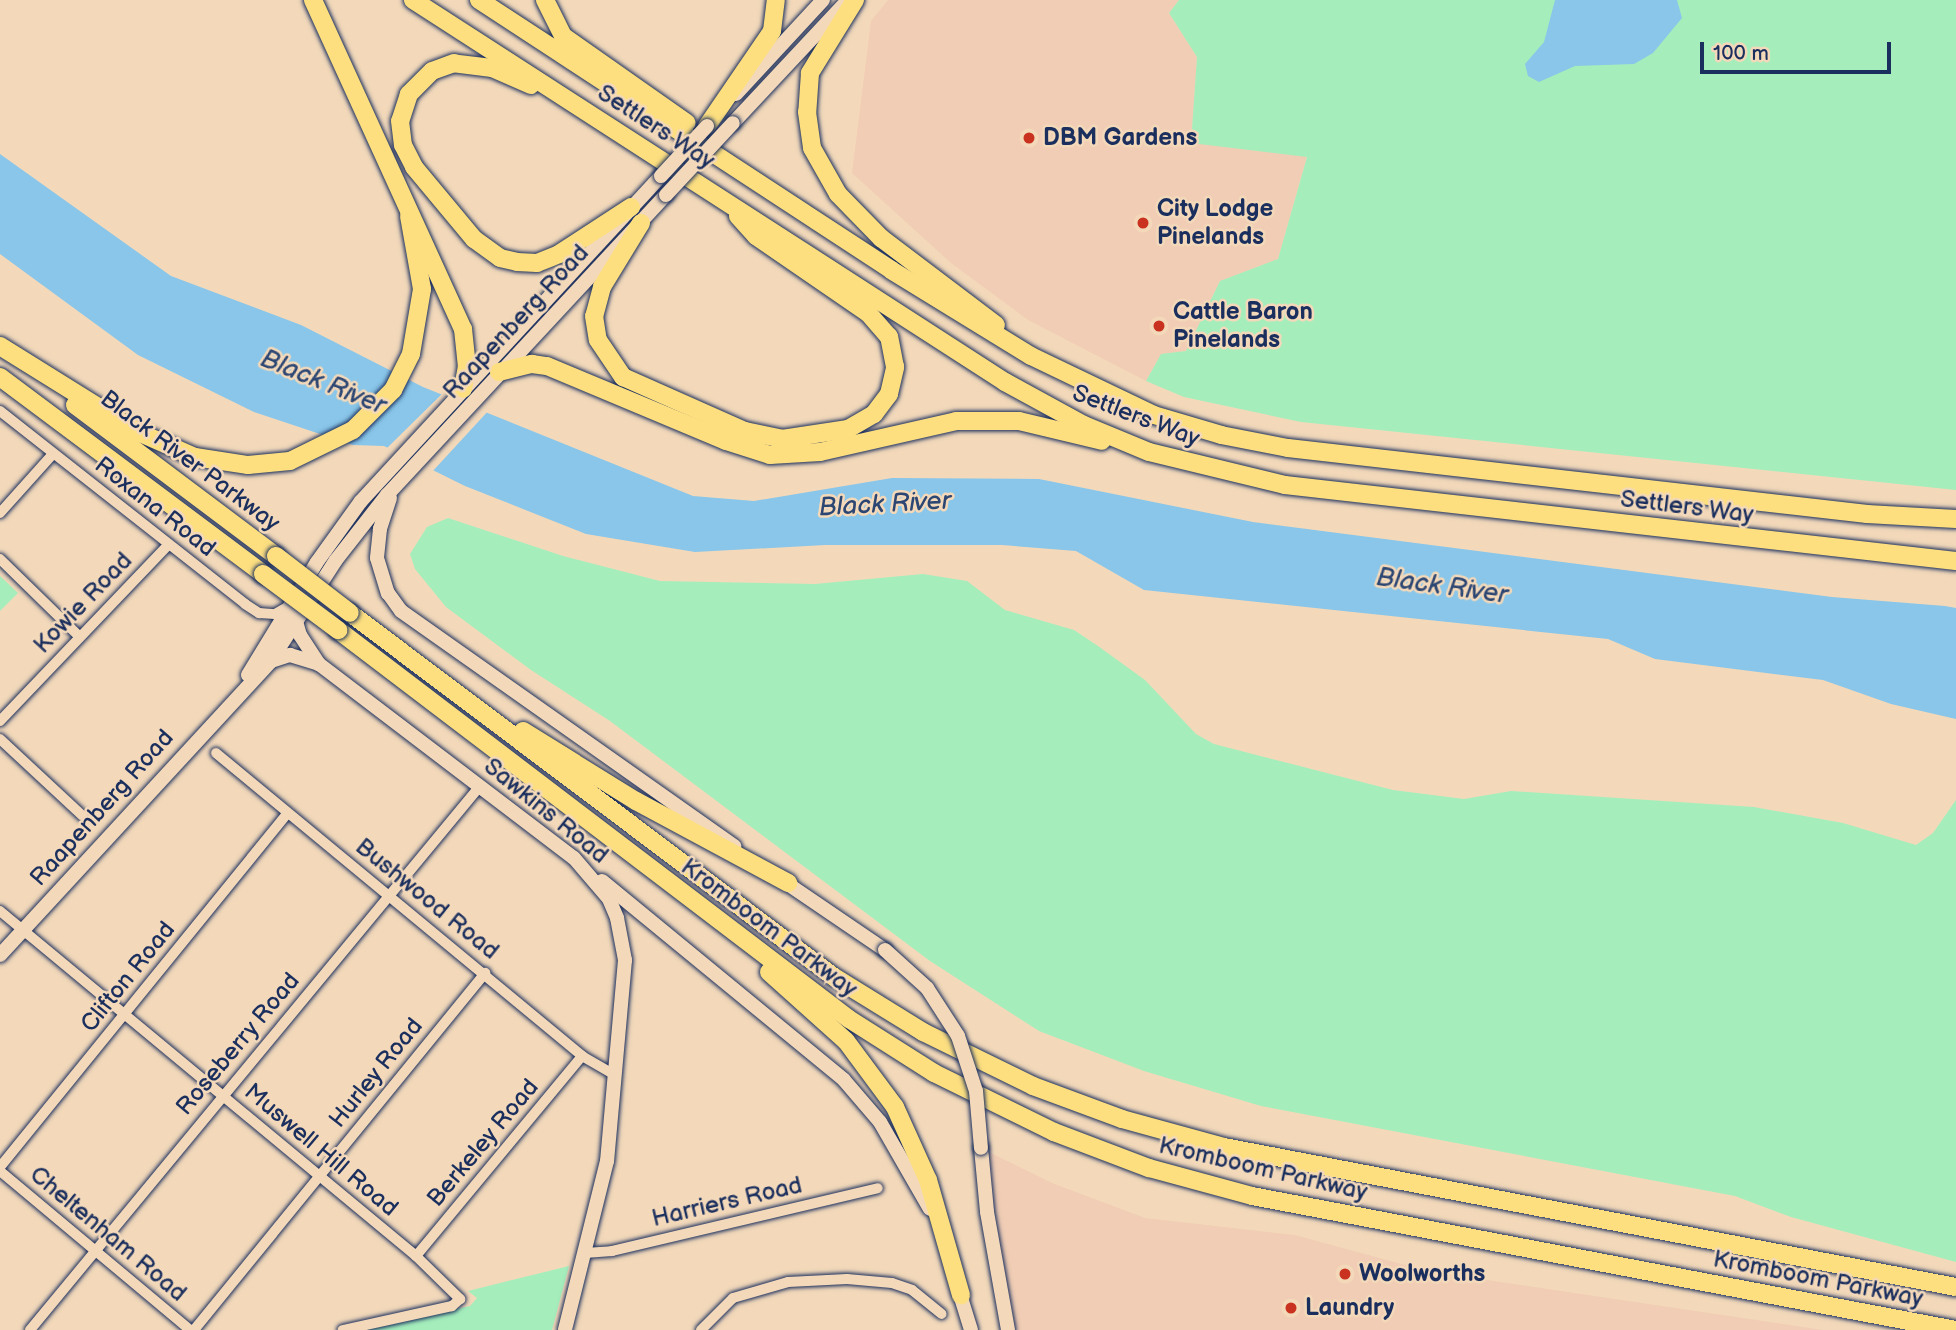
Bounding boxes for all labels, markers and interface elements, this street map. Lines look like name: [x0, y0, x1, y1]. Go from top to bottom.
scale bar: [1704, 28, 1895, 72]
text: 100 m: [1713, 41, 1769, 66]
street label: Settlers Way: [592, 78, 720, 176]
place label: DBM Gardens: [1043, 124, 1197, 152]
marker: DBM Gardens: [1021, 130, 1037, 146]
place label: City Lodge Pinelands: [1157, 195, 1274, 251]
marker: City Lodge Pinelands: [1135, 215, 1151, 231]
street label: Raapenberg Road: [437, 239, 595, 405]
place label: Cattle Baron Pinelands: [1173, 298, 1313, 354]
marker: Cattle Baron Pinelands: [1151, 318, 1167, 334]
water label: Black River: [256, 344, 390, 422]
street label: Settlers Way: [1068, 378, 1204, 454]
street label: Black River Parkway: [95, 384, 285, 538]
street label: Roxana Road: [89, 451, 221, 563]
street label: Settlers Way: [1618, 484, 1756, 530]
water label: Black River: [818, 486, 952, 524]
street label: Kowie Road: [28, 547, 138, 659]
water label: Black River: [1374, 562, 1510, 612]
street label: Raapenberg Road: [24, 724, 180, 892]
street label: Sawkins Road: [478, 752, 614, 870]
street label: Bushwood Road: [349, 832, 505, 966]
street label: Kromboom Parkway: [675, 852, 863, 1004]
street label: Clifton Road: [75, 916, 181, 1038]
street label: Roseberry Road: [170, 966, 306, 1122]
street label: Hurley Road: [323, 1012, 429, 1134]
street label: Berkeley Road: [421, 1073, 545, 1213]
street label: Muswell Hill Road: [238, 1077, 404, 1223]
street label: Kromboom Parkway: [1156, 1131, 1370, 1207]
street label: Cheltenham Road: [24, 1160, 192, 1308]
street label: Harriers Road: [649, 1171, 805, 1233]
street label: Kromboom Parkway: [1711, 1245, 1925, 1313]
place label: Woolworths: [1359, 1260, 1485, 1288]
marker: Woolworths: [1337, 1266, 1353, 1282]
place label: Laundry: [1305, 1294, 1394, 1322]
marker: Laundry: [1283, 1300, 1299, 1316]

